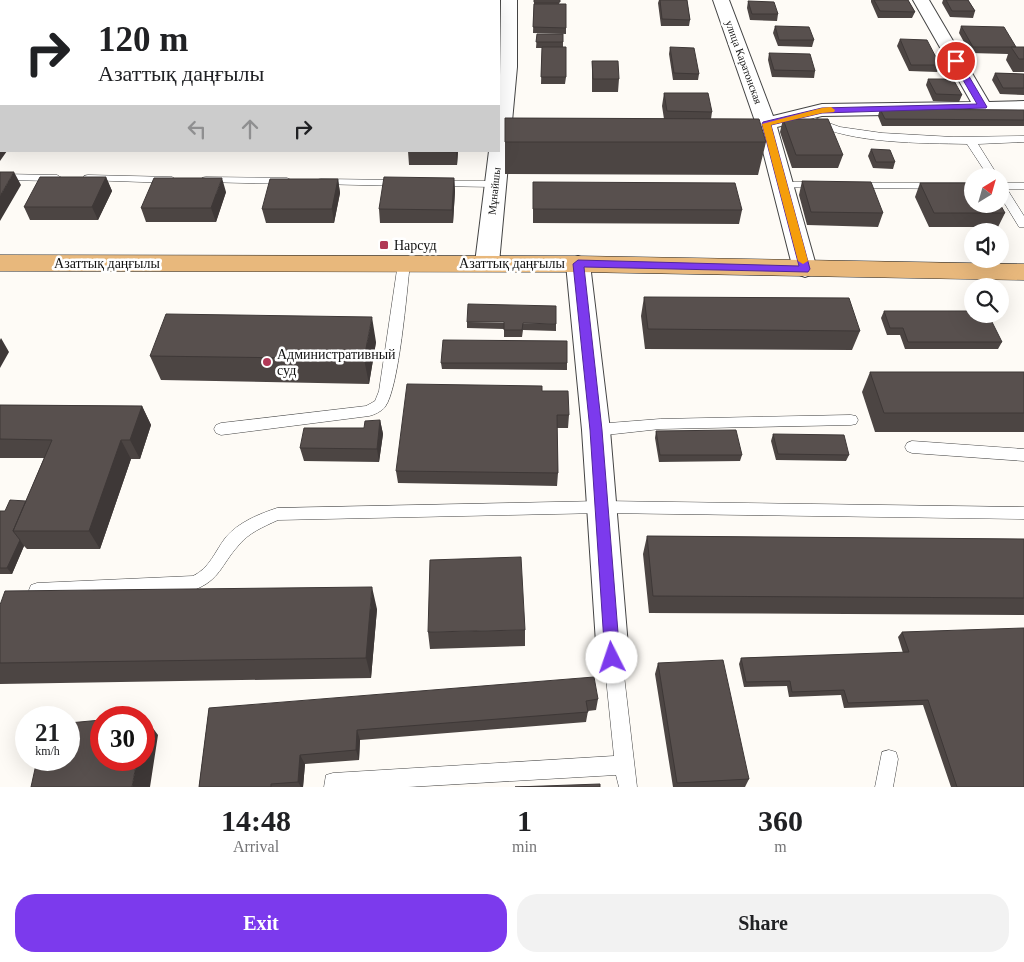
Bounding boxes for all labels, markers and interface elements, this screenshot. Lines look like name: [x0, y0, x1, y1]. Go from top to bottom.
street label: улица Каратонская: [723, 19, 765, 105]
icon: right: [15, 20, 80, 85]
text: 120 m: [98, 20, 188, 59]
pin: [935, 40, 977, 82]
icon: arrive: [942, 47, 970, 75]
text: Азаттық даңғылы: [98, 61, 264, 86]
icon: left: [183, 115, 211, 143]
icon: ahead: [236, 115, 264, 143]
icon: right: [289, 115, 317, 143]
street label: Мұнайшы: [486, 166, 503, 215]
north arrow: [964, 168, 1009, 212]
map controls: [964, 168, 1009, 323]
button: sound: [964, 223, 1009, 268]
place label: Нарсуд: [394, 238, 437, 253]
marker: Нарсуд: [378, 239, 390, 251]
street label: Азаттық даңғылы: [54, 256, 160, 271]
street label: Азаттық даңғылы: [459, 256, 565, 271]
button: search: [964, 278, 1009, 323]
place label: Административный суд: [277, 347, 396, 378]
marker: Административный суд: [261, 356, 273, 368]
position arrow: [585, 631, 637, 683]
speed limit sign: 30: [90, 706, 155, 771]
text: 21: [35, 719, 60, 746]
text: km/h: [35, 744, 60, 758]
text: 14:48: [221, 804, 291, 837]
text: 1: [517, 804, 532, 837]
text: 360: [758, 804, 803, 837]
text: Arrival: [233, 838, 279, 855]
text: min: [512, 838, 537, 855]
text: m: [774, 838, 787, 855]
button: Exit: [15, 894, 507, 952]
button: Share: [517, 894, 1009, 952]

